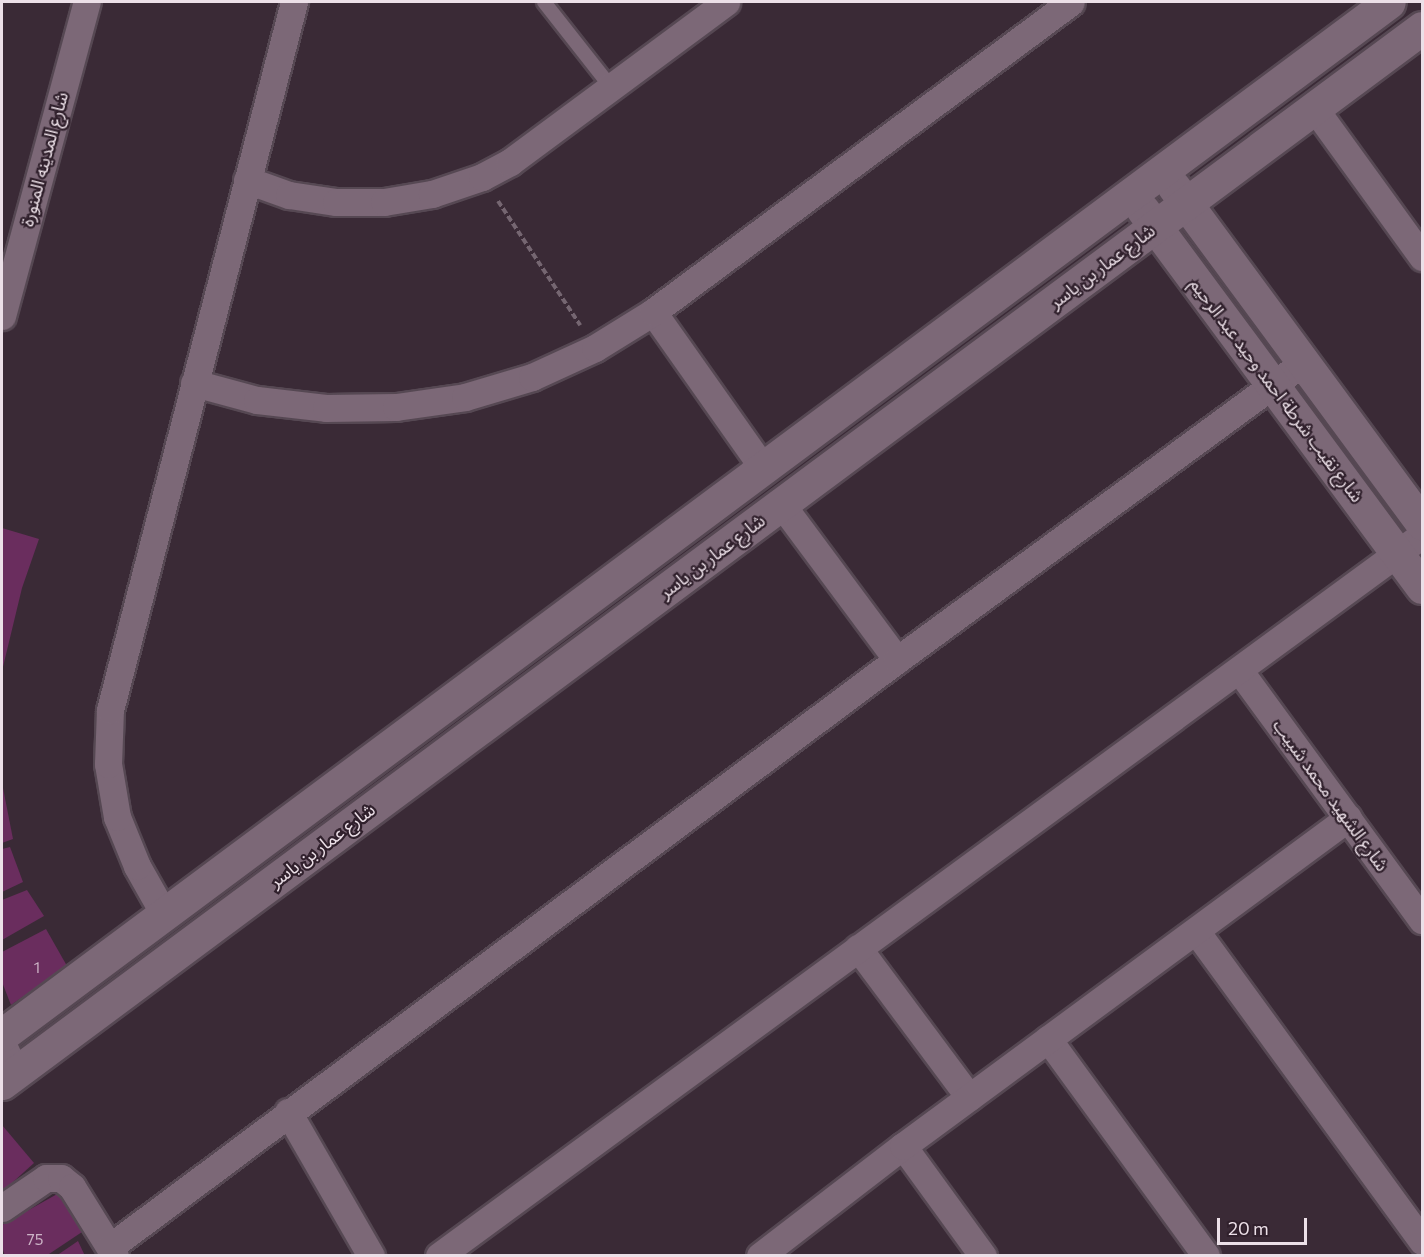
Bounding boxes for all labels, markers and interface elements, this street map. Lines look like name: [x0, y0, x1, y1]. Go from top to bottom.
street label: شارع المدينه المنورة: [16, 89, 72, 229]
street label: شارع عمار بن ياسر: [1045, 219, 1159, 313]
street label: شارع نقيب شرطة احمد وحيد عبد الرحيم: [1186, 274, 1368, 506]
street label: شارع عمار بن ياسر: [655, 509, 769, 603]
street label: شارع الشهيد محمد شبيب: [1269, 715, 1393, 875]
street label: شارع عمار بن ياسر: [265, 798, 379, 892]
house number: 1: [34, 959, 40, 977]
scale bar: [1220, 1206, 1310, 1244]
text: 20 m: [1228, 1217, 1269, 1239]
house number: 75: [27, 1231, 43, 1249]

